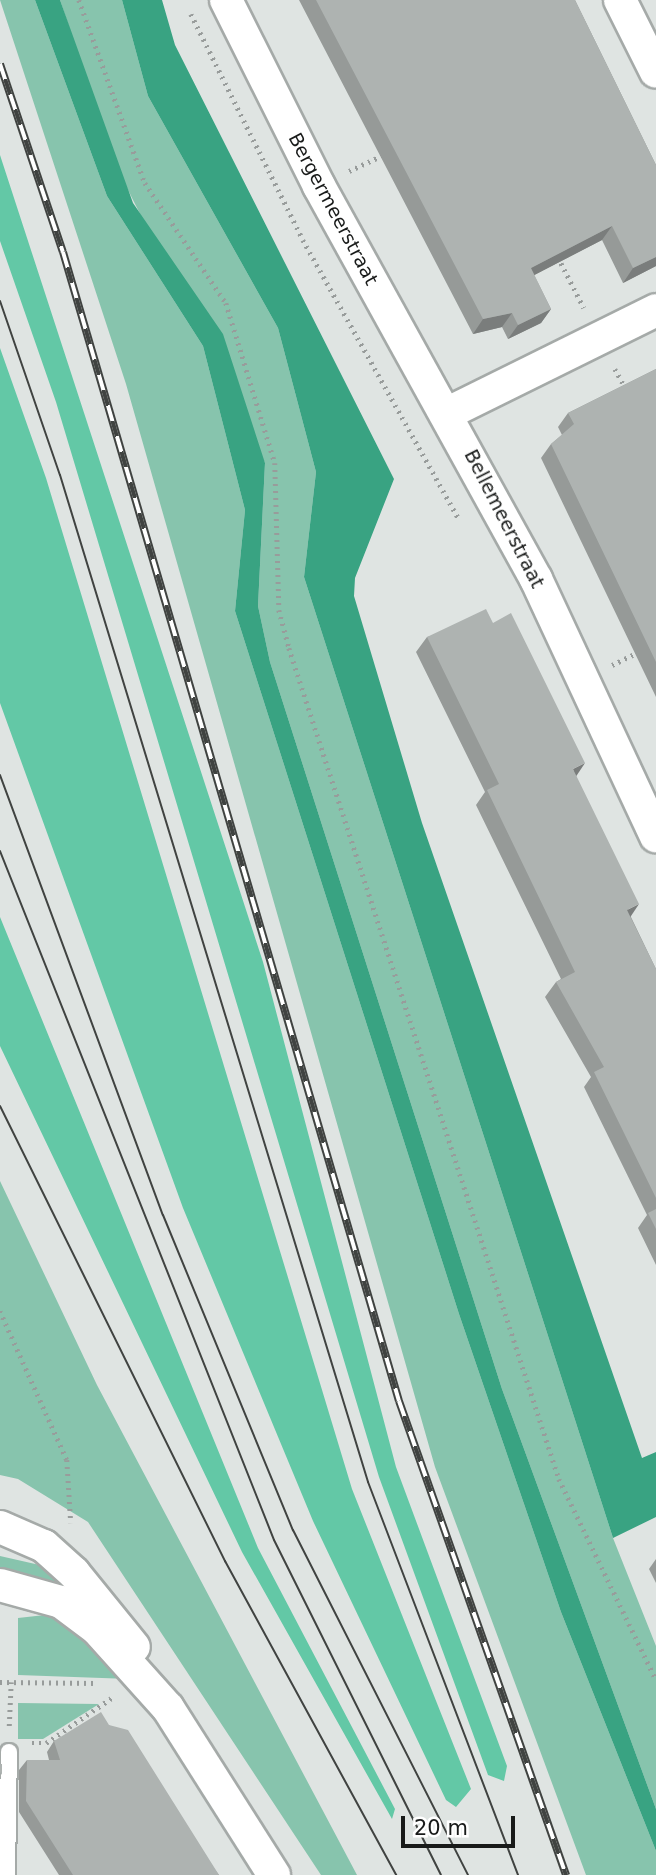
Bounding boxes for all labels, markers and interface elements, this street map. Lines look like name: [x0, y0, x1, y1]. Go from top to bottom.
street label: Bergermeerstraat: [283, 129, 383, 289]
street label: Bellemeerstraat: [459, 446, 549, 592]
scale bar: [404, 1801, 518, 1845]
text: 20 m: [414, 1816, 468, 1840]

